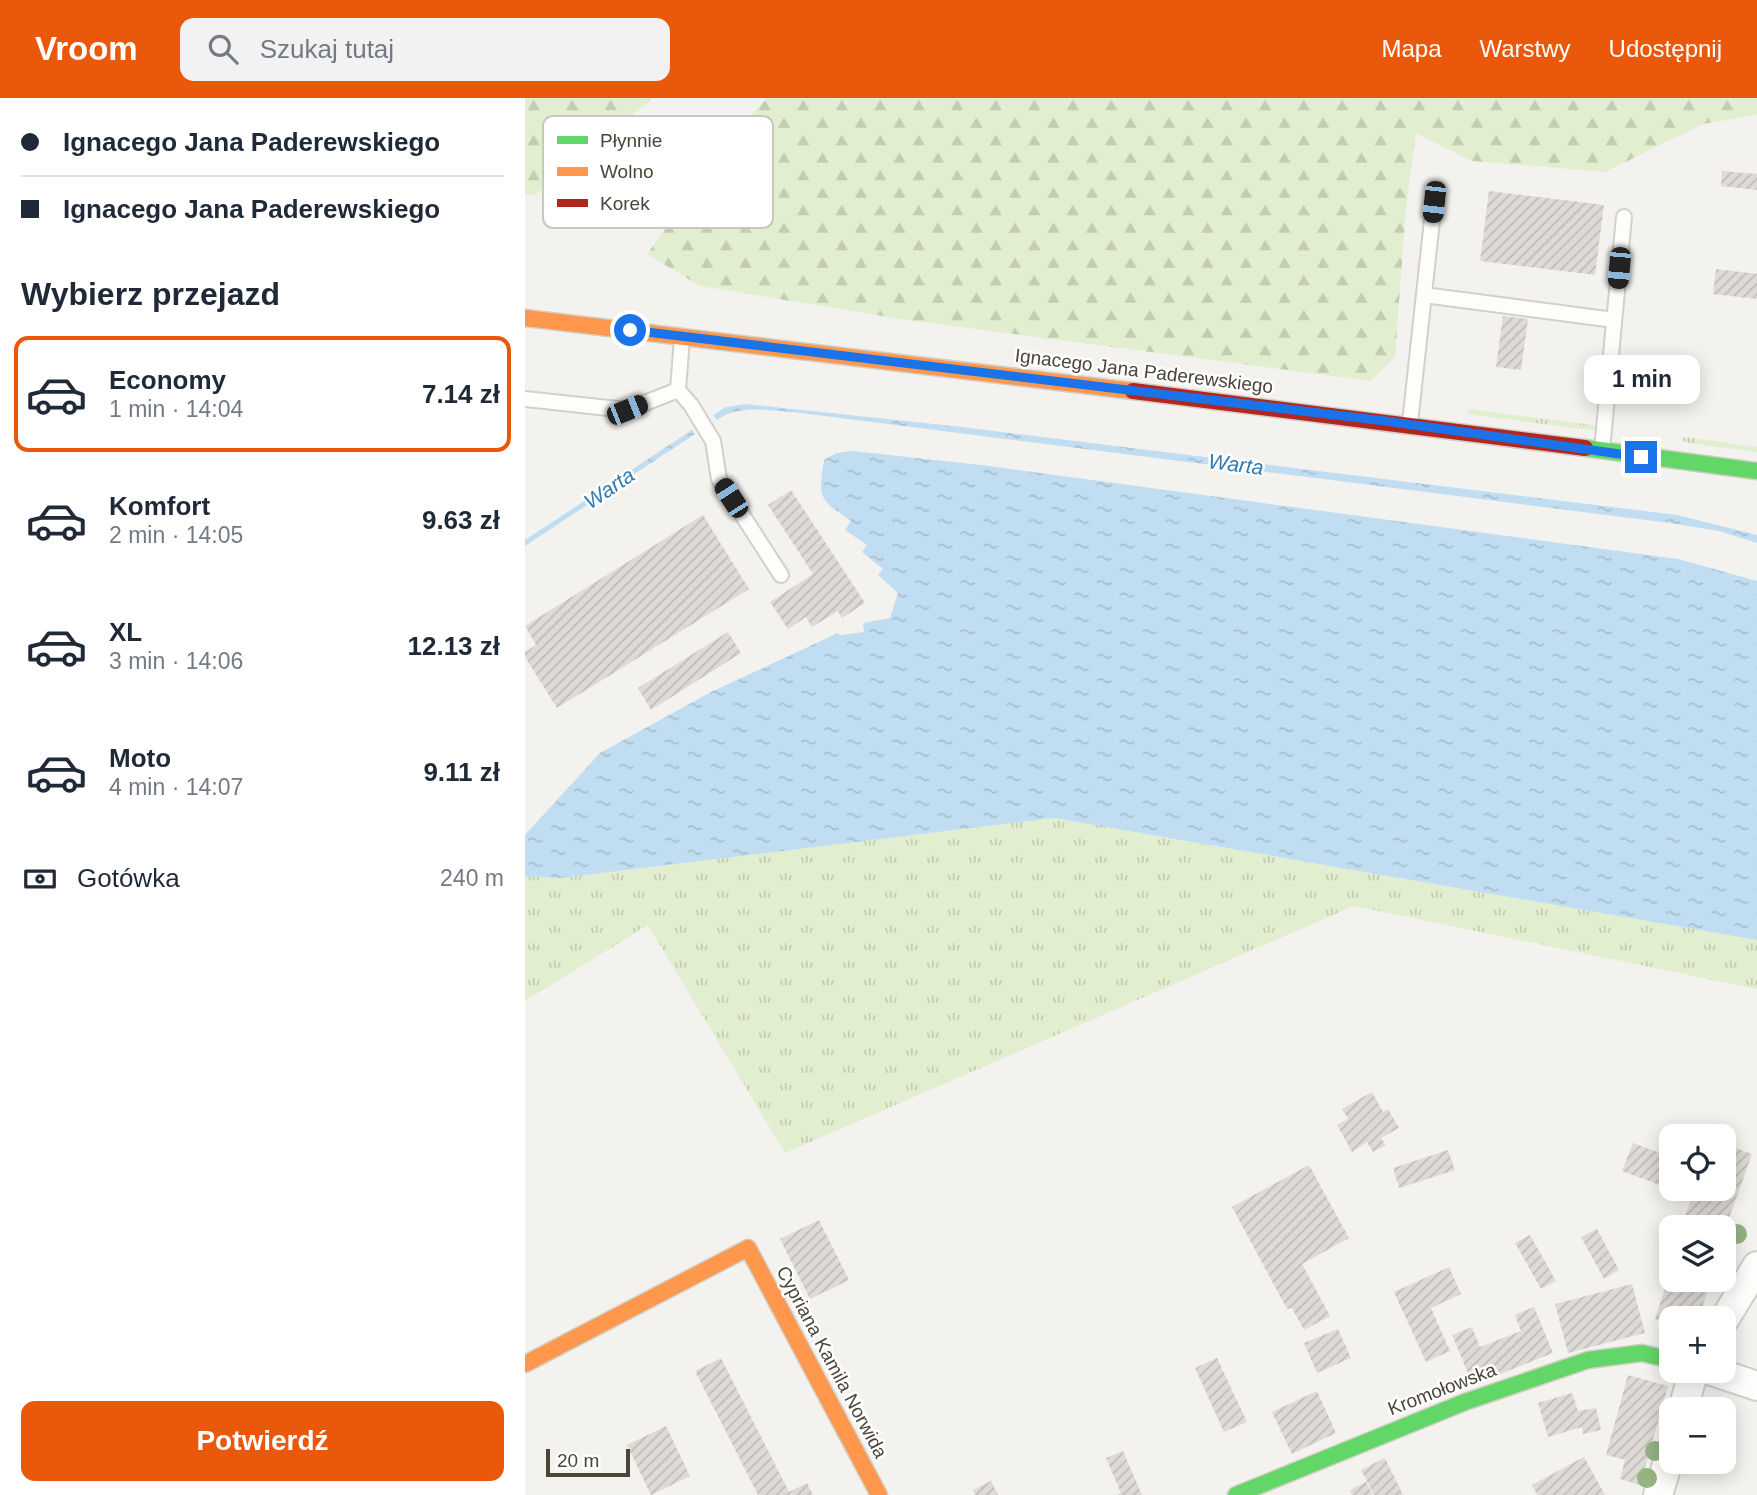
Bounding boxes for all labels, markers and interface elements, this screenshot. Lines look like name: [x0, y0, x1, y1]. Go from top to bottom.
search box: [180, 18, 670, 81]
text: Vroom: [35, 30, 138, 67]
icon: search: [204, 30, 242, 68]
text: Szukaj tutaj: [260, 34, 394, 64]
text: Mapa: [1381, 35, 1441, 62]
text: Warstwy: [1479, 35, 1571, 62]
text: Udostępnij: [1609, 35, 1722, 62]
legend: [543, 116, 773, 228]
text: Ignacego Jana Paderewskiego: [63, 127, 440, 157]
text: Płynnie: [600, 130, 662, 151]
text: Wolno: [600, 161, 654, 182]
car: [1422, 180, 1447, 224]
text: Korek: [600, 193, 650, 214]
text: Ignacego Jana Paderewskiego: [63, 194, 440, 224]
car: [1607, 246, 1632, 290]
text: Wybierz przejazd: [21, 276, 280, 312]
route start: [614, 314, 646, 346]
street label: Ignacego Jana Paderewskiego: [1014, 345, 1274, 397]
callout: 1 min: [1583, 356, 1699, 404]
icon: car: [25, 363, 88, 426]
text: Economy: [109, 365, 226, 395]
text: 1 min: [1612, 366, 1672, 392]
text: 7.14 zł: [422, 379, 500, 409]
car: [604, 392, 651, 428]
text: 1 min · 14:04: [109, 396, 243, 422]
route end: [1625, 441, 1657, 473]
water label: Warta: [1207, 449, 1265, 479]
water label: Warta: [580, 463, 638, 513]
car: [711, 475, 752, 521]
icon: car: [25, 489, 88, 552]
text: Komfort: [109, 491, 210, 521]
text: 9.63 zł: [422, 505, 500, 535]
text: 2 min · 14:05: [109, 522, 243, 548]
icon: car: [25, 615, 88, 678]
text: XL: [109, 617, 142, 647]
text: 12.13 zł: [407, 631, 500, 661]
text: 3 min · 14:06: [109, 648, 243, 674]
icon: car: [25, 741, 88, 804]
text: Moto: [109, 743, 171, 773]
text: 9.11 zł: [423, 757, 500, 787]
text: 4 min · 14:07: [109, 774, 243, 800]
icon: cash: [21, 860, 59, 898]
text: Gotówka: [77, 863, 180, 893]
text: 240 m: [440, 865, 504, 891]
map controls: [1659, 1124, 1736, 1474]
button: locate: [1659, 1124, 1736, 1201]
button: layers: [1659, 1215, 1736, 1292]
street label: Cypriana Kamila Norwida: [772, 1262, 892, 1462]
button: +: [1659, 1306, 1736, 1383]
street label: Kromołowska: [1385, 1359, 1499, 1419]
button: −: [1659, 1397, 1736, 1474]
button: Potwierdź: [21, 1401, 504, 1481]
scale bar: [546, 1446, 630, 1478]
text: 20 m: [557, 1450, 599, 1471]

